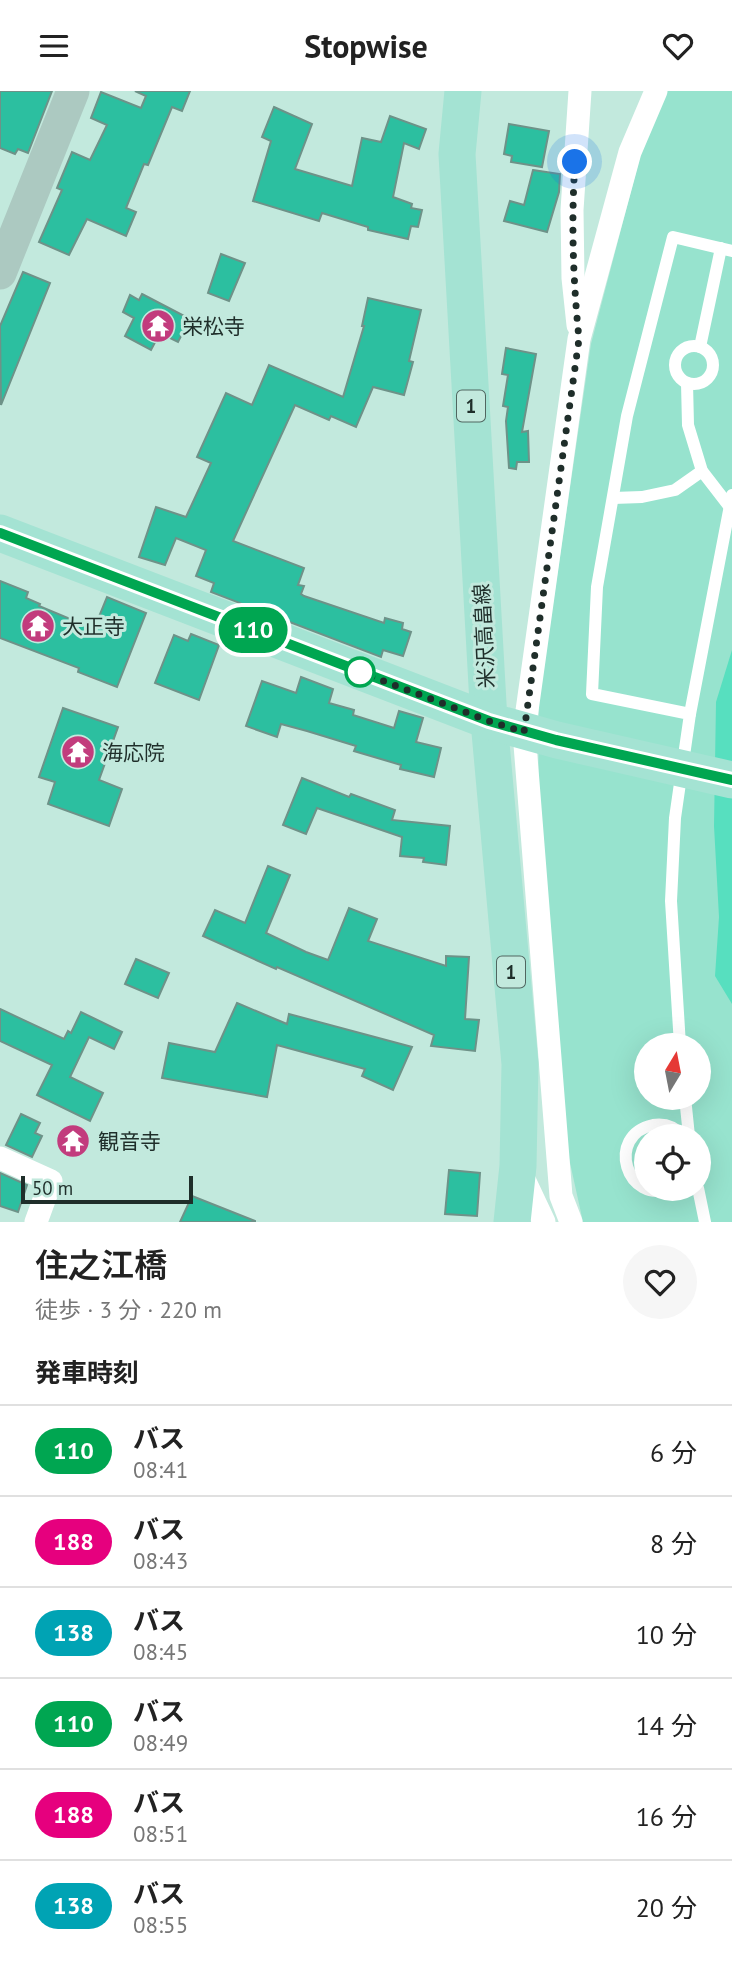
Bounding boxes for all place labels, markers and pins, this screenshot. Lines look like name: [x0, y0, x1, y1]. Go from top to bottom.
temple icon: 栄松寺: [139, 307, 177, 345]
place label: 栄松寺: [182, 313, 245, 340]
temple icon: 大正寺: [19, 607, 57, 645]
place label: 大正寺: [62, 613, 125, 640]
unlabelled marker: [345, 657, 375, 687]
temple icon: 海応院: [59, 733, 97, 771]
place label: 海応院: [102, 739, 165, 766]
temple icon: 観音寺: [54, 1122, 92, 1160]
place label: 観音寺: [98, 1128, 161, 1155]

